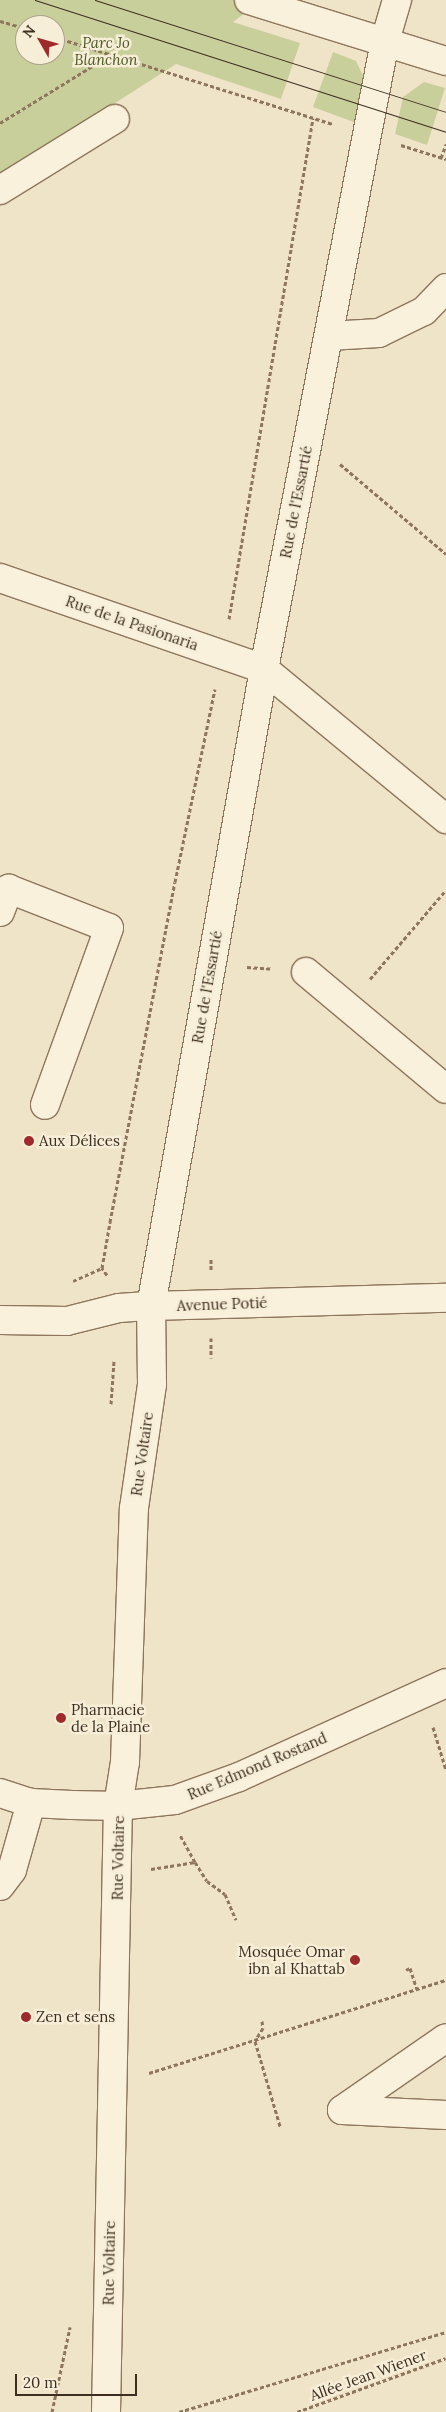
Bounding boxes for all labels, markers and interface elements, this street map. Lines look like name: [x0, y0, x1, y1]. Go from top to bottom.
north arrow: [15, 15, 65, 65]
text: N: [19, 22, 39, 41]
park label: Parc Jo Blanchon: [74, 33, 138, 68]
street label: Rue de l'Essartié: [276, 444, 316, 560]
street label: Rue de la Pasionaria: [63, 592, 201, 654]
street label: Rue de l'Essartié: [188, 929, 226, 1045]
place label: Aux Délices: [39, 1132, 120, 1150]
marker: Aux Délices: [23, 1135, 35, 1147]
street label: Avenue Potié: [176, 1293, 268, 1315]
street label: Rue Voltaire: [127, 1411, 157, 1497]
place label: Pharmacie de la Plaine: [71, 1700, 150, 1735]
marker: Pharmacie de la Plaine: [55, 1712, 67, 1724]
street label: Rue Edmond Rostand: [185, 1728, 329, 1804]
street label: Rue Voltaire: [108, 1815, 128, 1901]
place label: Mosquée Omar ibn al Khattab: [238, 1942, 345, 1977]
marker: Mosquée Omar ibn al Khattab: [349, 1954, 361, 1966]
place label: Zen et sens: [36, 2008, 115, 2026]
marker: Zen et sens: [20, 2011, 32, 2023]
street label: Rue Voltaire: [99, 2220, 119, 2306]
street label: Allée Jean Wiener: [307, 2346, 429, 2404]
scale bar: [18, 2364, 140, 2396]
text: 20 m: [23, 2373, 58, 2392]

